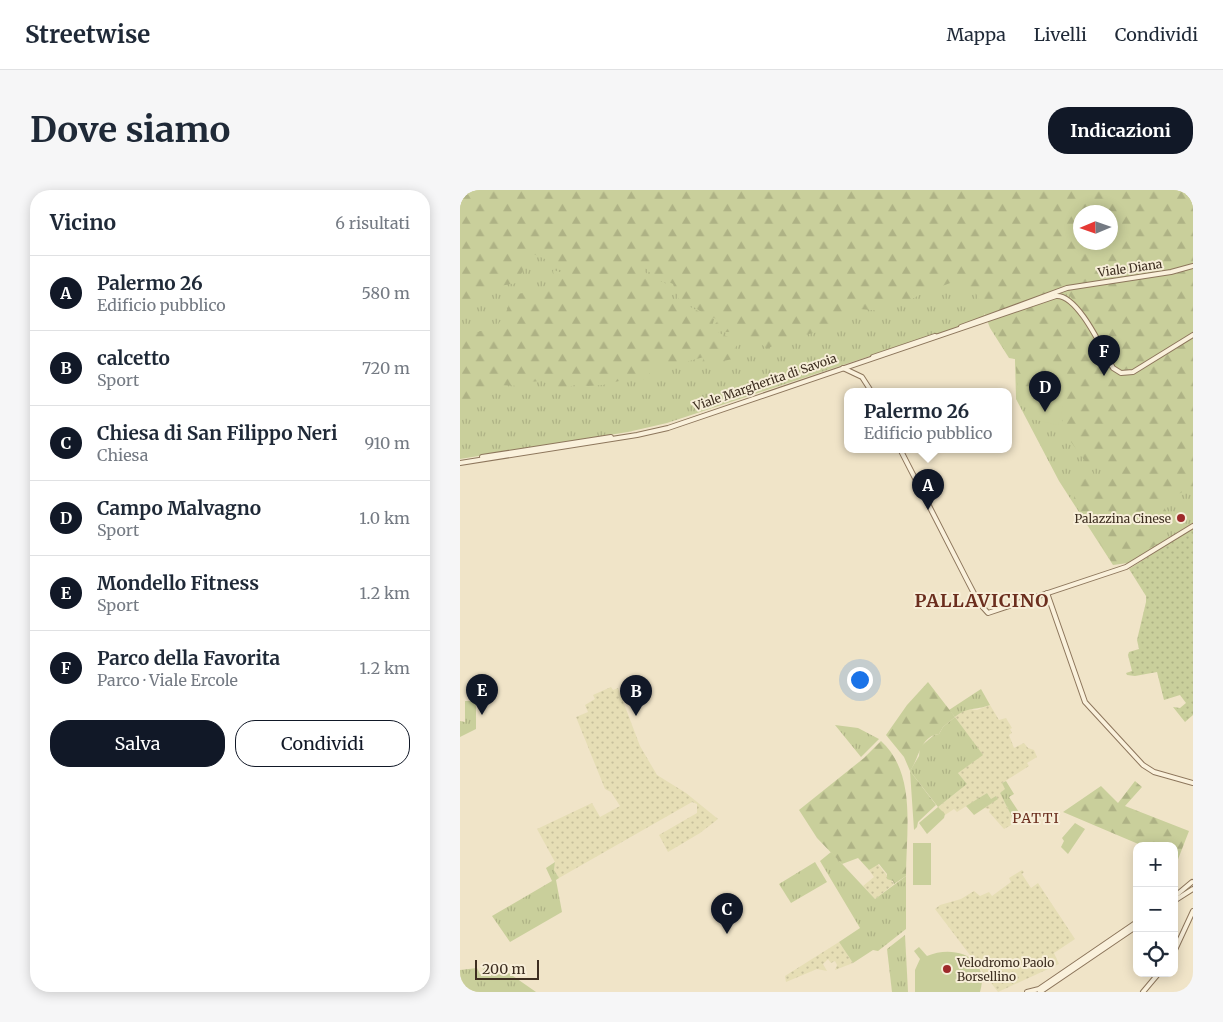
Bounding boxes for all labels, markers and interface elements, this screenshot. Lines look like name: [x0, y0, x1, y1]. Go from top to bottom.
text: Streetwise: [25, 19, 150, 50]
text: Mappa: [946, 23, 1006, 46]
text: Livelli: [1034, 23, 1087, 46]
text: Condividi: [1115, 23, 1198, 46]
button: Indicazioni: [1048, 107, 1193, 154]
text: Dove siamo: [30, 108, 230, 152]
north arrow: [1073, 205, 1118, 250]
text: Vicino: [50, 209, 116, 236]
text: 6 risultati: [335, 213, 410, 233]
street label: Viale Diana: [1096, 256, 1164, 280]
text: Palermo 26: [97, 271, 203, 295]
text: A: [60, 283, 72, 303]
text: 580 m: [362, 283, 410, 303]
text: Edificio pubblico: [97, 295, 226, 315]
pin: F: [1088, 335, 1120, 376]
text: calcetto: [97, 346, 170, 370]
street label: Viale Margherita di Savoia: [690, 350, 839, 414]
text: B: [60, 358, 72, 378]
text: 720 m: [362, 358, 410, 378]
text: Sport: [97, 370, 139, 390]
pin: D: [1029, 371, 1061, 412]
popup: [844, 388, 1012, 453]
text: Palermo 26: [864, 399, 969, 423]
text: Chiesa di San Filippo Neri: [97, 421, 337, 445]
text: Edificio pubblico: [864, 423, 992, 443]
text: C: [61, 433, 71, 453]
text: 910 m: [364, 433, 410, 453]
text: Chiesa: [97, 445, 148, 465]
pin: A: [912, 469, 944, 510]
text: Campo Malvagno: [97, 496, 261, 520]
text: D: [60, 508, 72, 528]
text: 1.0 km: [359, 508, 410, 528]
place label: Palazzina Cinese: [1074, 511, 1171, 526]
marker: Palazzina Cinese: [1175, 512, 1187, 524]
text: Sport: [97, 520, 139, 540]
text: Mondello Fitness: [97, 571, 259, 595]
text: E: [61, 583, 71, 603]
text: 1.2 km: [359, 583, 410, 603]
district label: PALLAVICINO: [915, 589, 1049, 612]
text: Sport: [97, 595, 139, 615]
text: Parco della Favorita: [97, 646, 280, 670]
text: F: [61, 658, 71, 678]
text: 1.2 km: [359, 658, 410, 678]
your location: [847, 667, 873, 693]
text: Parco · Viale Ercole: [97, 670, 238, 690]
pin: E: [466, 674, 498, 715]
pin: B: [620, 675, 652, 716]
button: Salva: [50, 720, 225, 767]
button: Condividi: [235, 720, 410, 767]
district label: PATTI: [1012, 809, 1060, 827]
map controls: [1133, 842, 1178, 977]
button: +: [1133, 842, 1178, 887]
button: −: [1133, 887, 1178, 932]
pin: C: [711, 893, 743, 934]
button: locate: [1133, 932, 1178, 977]
place label: Velodromo Paolo Borsellino: [956, 955, 1054, 984]
scale bar: [475, 957, 539, 980]
text: 200 m: [482, 960, 525, 978]
marker: Velodromo Paolo Borsellino: [941, 963, 953, 975]

